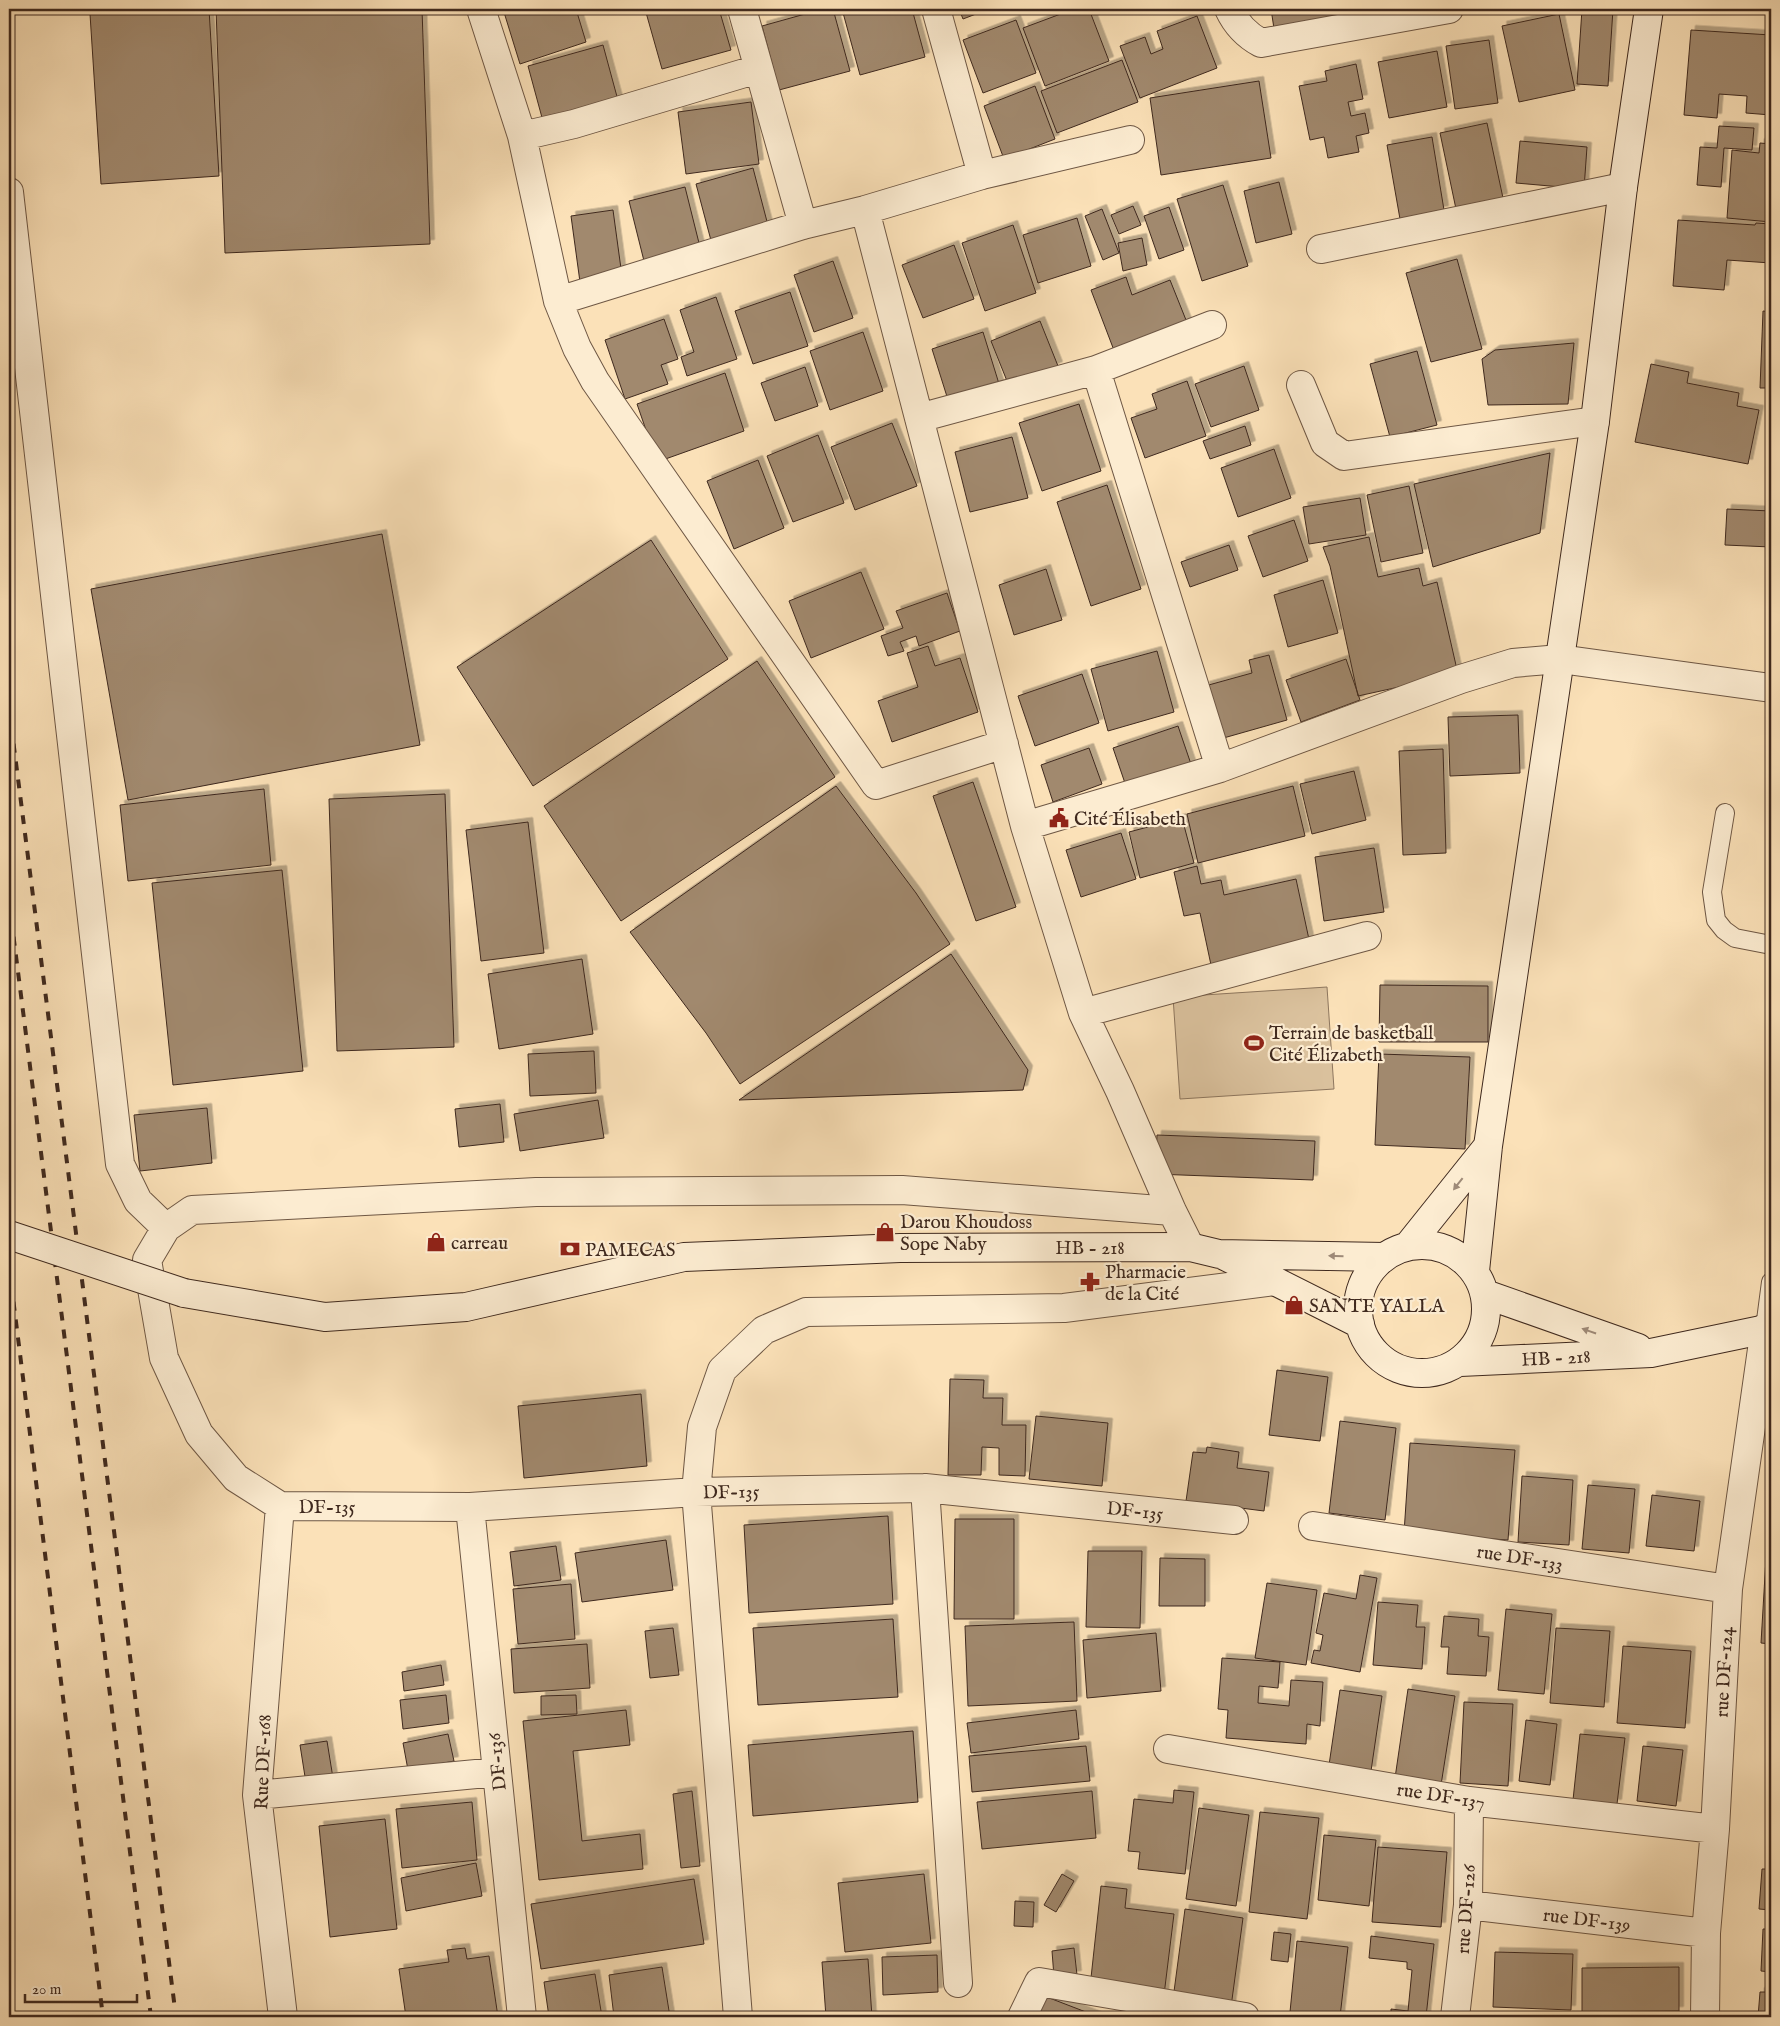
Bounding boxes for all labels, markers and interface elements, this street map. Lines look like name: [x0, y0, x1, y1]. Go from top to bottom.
public building icon: Cité Élisabeth: [1048, 807, 1070, 829]
place label: Cité Élisabeth: [1074, 807, 1186, 832]
place label: Terrain de basketball Cité Élizabeth: [1269, 1022, 1434, 1068]
sports icon: Terrain de basketball Cité Élizabeth: [1243, 1032, 1265, 1054]
one-way arrow: [1452, 1177, 1463, 1190]
place label: Darou Khoudoss Sope Naby: [900, 1211, 1032, 1257]
shop icon: Darou Khoudoss Sope Naby: [874, 1221, 896, 1243]
shop icon: carreau: [425, 1231, 447, 1253]
place label: carreau: [451, 1232, 508, 1256]
street label: HB - 218: [1055, 1237, 1125, 1261]
bank icon: PAMECAS: [559, 1238, 581, 1260]
place label: PAMECAS: [585, 1239, 675, 1263]
one-way arrow: [1328, 1252, 1344, 1260]
place label: Pharmacie de la Cité: [1105, 1261, 1186, 1307]
pharmacy icon: Pharmacie de la Cité: [1079, 1271, 1101, 1293]
shop icon: SANTE YALLA: [1283, 1294, 1305, 1316]
place label: SANTE YALLA: [1309, 1295, 1446, 1319]
one-way arrow: [1581, 1327, 1596, 1335]
street label: HB - 218: [1521, 1345, 1591, 1373]
street label: DF-135: [702, 1481, 760, 1505]
street label: DF-135: [299, 1496, 356, 1520]
street label: DF-135: [1105, 1497, 1164, 1527]
street label: rue DF-133: [1475, 1540, 1564, 1578]
street label: rue DF-124: [1711, 1625, 1739, 1718]
street label: Rue DF-168: [250, 1714, 278, 1810]
street label: DF-136: [483, 1731, 513, 1792]
street label: rue DF-137: [1395, 1778, 1486, 1816]
street label: rue DF-126: [1452, 1863, 1482, 1955]
street label: rue DF-139: [1542, 1904, 1632, 1938]
scale bar: [25, 1971, 138, 2003]
text: 20 m: [32, 1980, 62, 1999]

